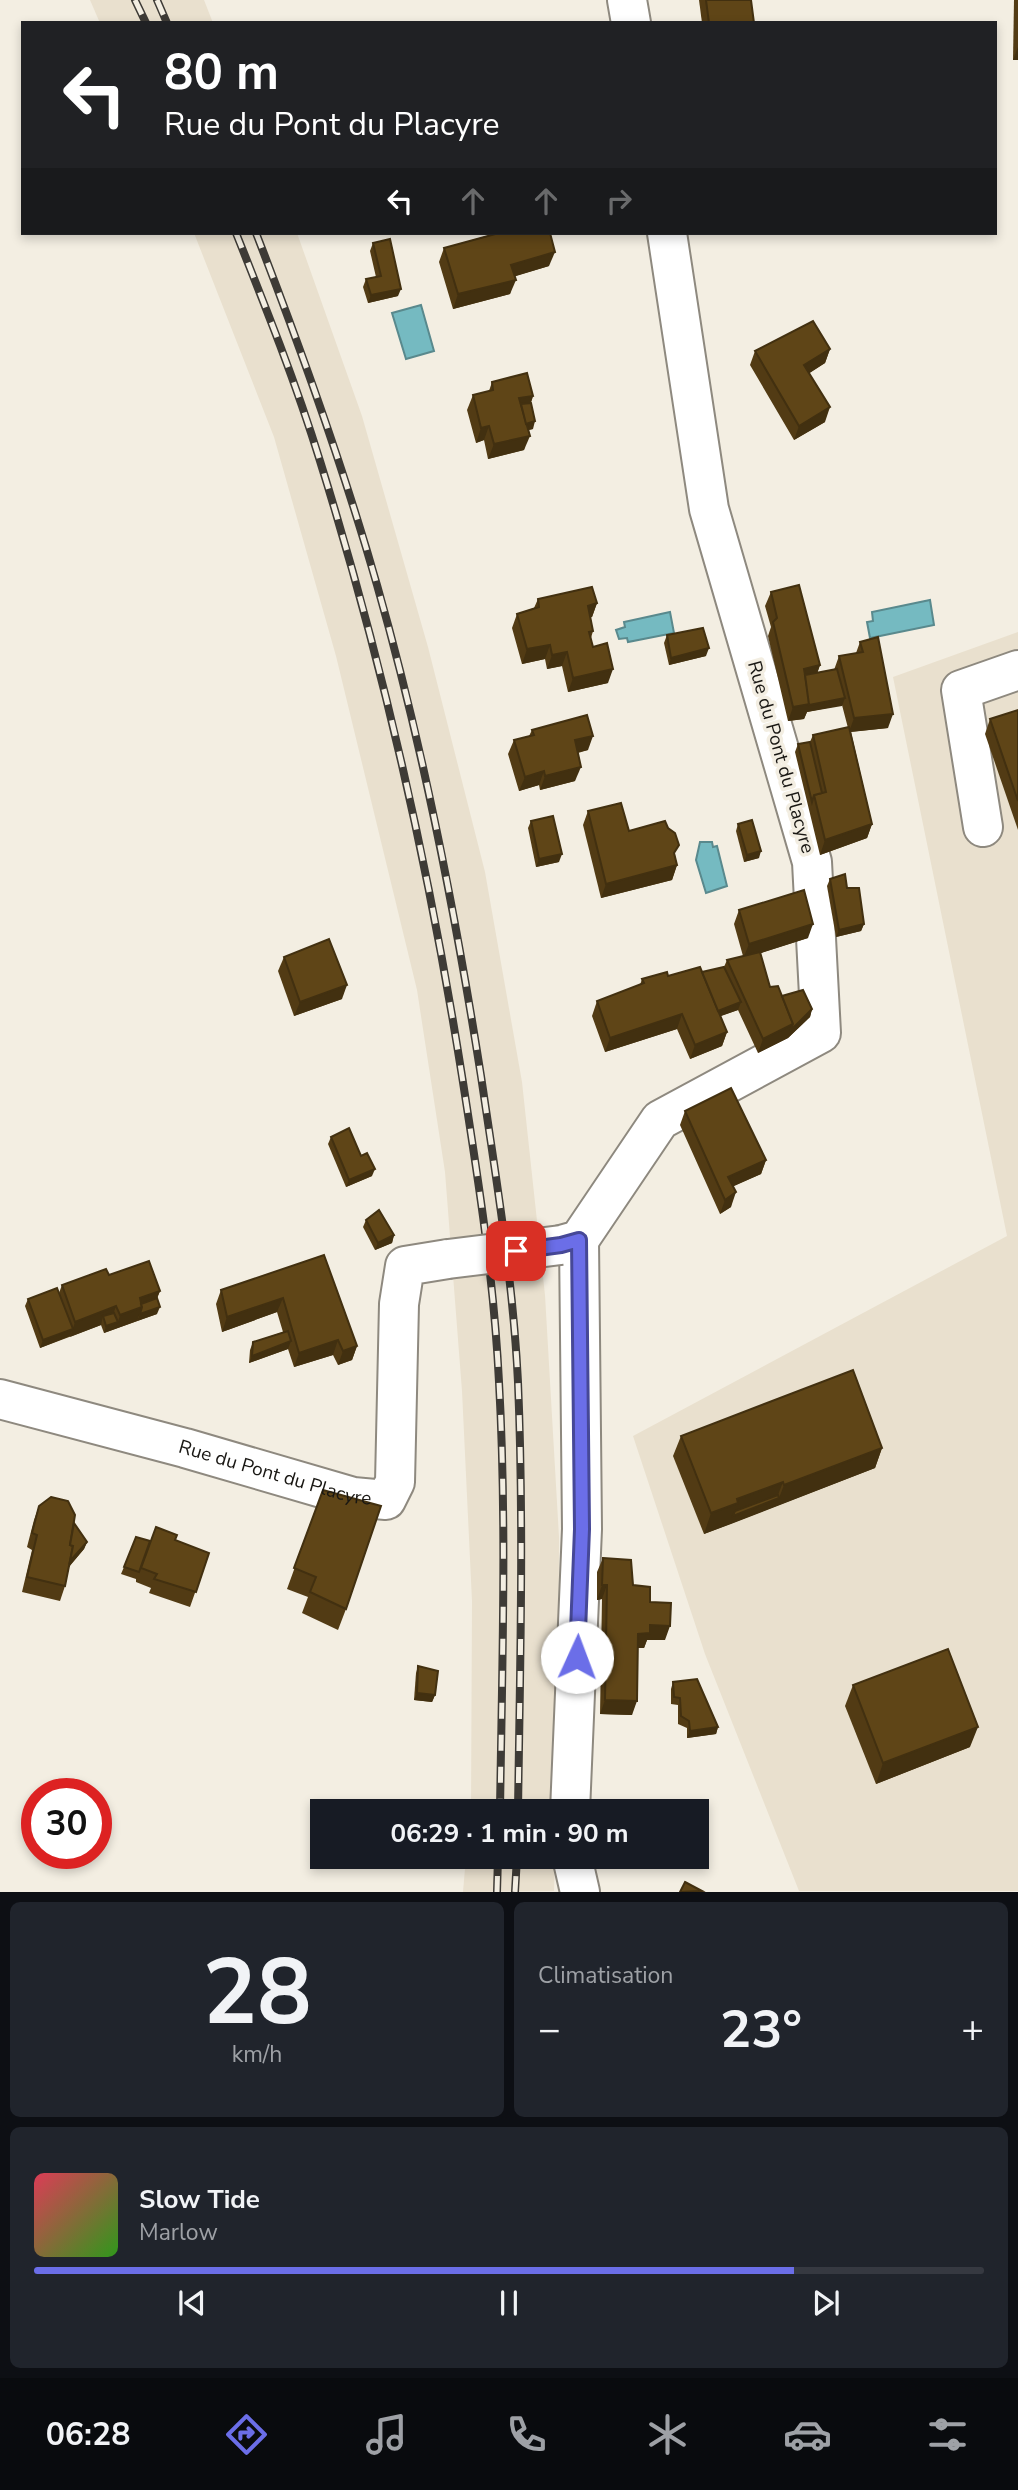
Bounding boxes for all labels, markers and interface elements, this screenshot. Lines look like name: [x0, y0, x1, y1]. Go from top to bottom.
text: 80 m: [164, 39, 279, 106]
icon: left: [49, 49, 140, 140]
text: Rue du Pont du Placyre: [164, 103, 500, 146]
icon: left: [381, 182, 419, 220]
icon: ahead: [454, 182, 492, 220]
icon: ahead: [527, 182, 565, 220]
icon: right: [600, 182, 638, 220]
street label: Rue du Pont du Placyre: [741, 658, 821, 856]
pin: [486, 1221, 546, 1281]
icon: arrive: [497, 1232, 535, 1270]
street label: Rue du Pont du Placyre: [176, 1434, 372, 1512]
position arrow: [540, 1620, 614, 1694]
speed limit sign: 30: [21, 1778, 112, 1869]
text: 06:29 · 1 min · 90 m: [390, 1816, 629, 1851]
text: 28: [202, 1931, 312, 2055]
text: Climatisation: [538, 1960, 673, 1991]
text: 23°: [720, 1994, 802, 2065]
text: −: [538, 2004, 561, 2055]
text: +: [961, 2004, 984, 2055]
text: km/h: [232, 2039, 282, 2070]
text: Slow Tide: [139, 2182, 260, 2217]
text: Marlow: [139, 2217, 218, 2248]
icon: previous: [173, 2284, 211, 2322]
icon: pause: [490, 2284, 528, 2322]
icon: next: [807, 2284, 845, 2322]
icon: directions: [222, 2410, 271, 2459]
icon: music: [362, 2410, 411, 2459]
icon: phone: [502, 2410, 551, 2459]
icon: climate: [643, 2410, 692, 2459]
icon: car: [783, 2410, 832, 2459]
icon: filters: [923, 2410, 972, 2459]
text: 06:28: [46, 2413, 130, 2456]

